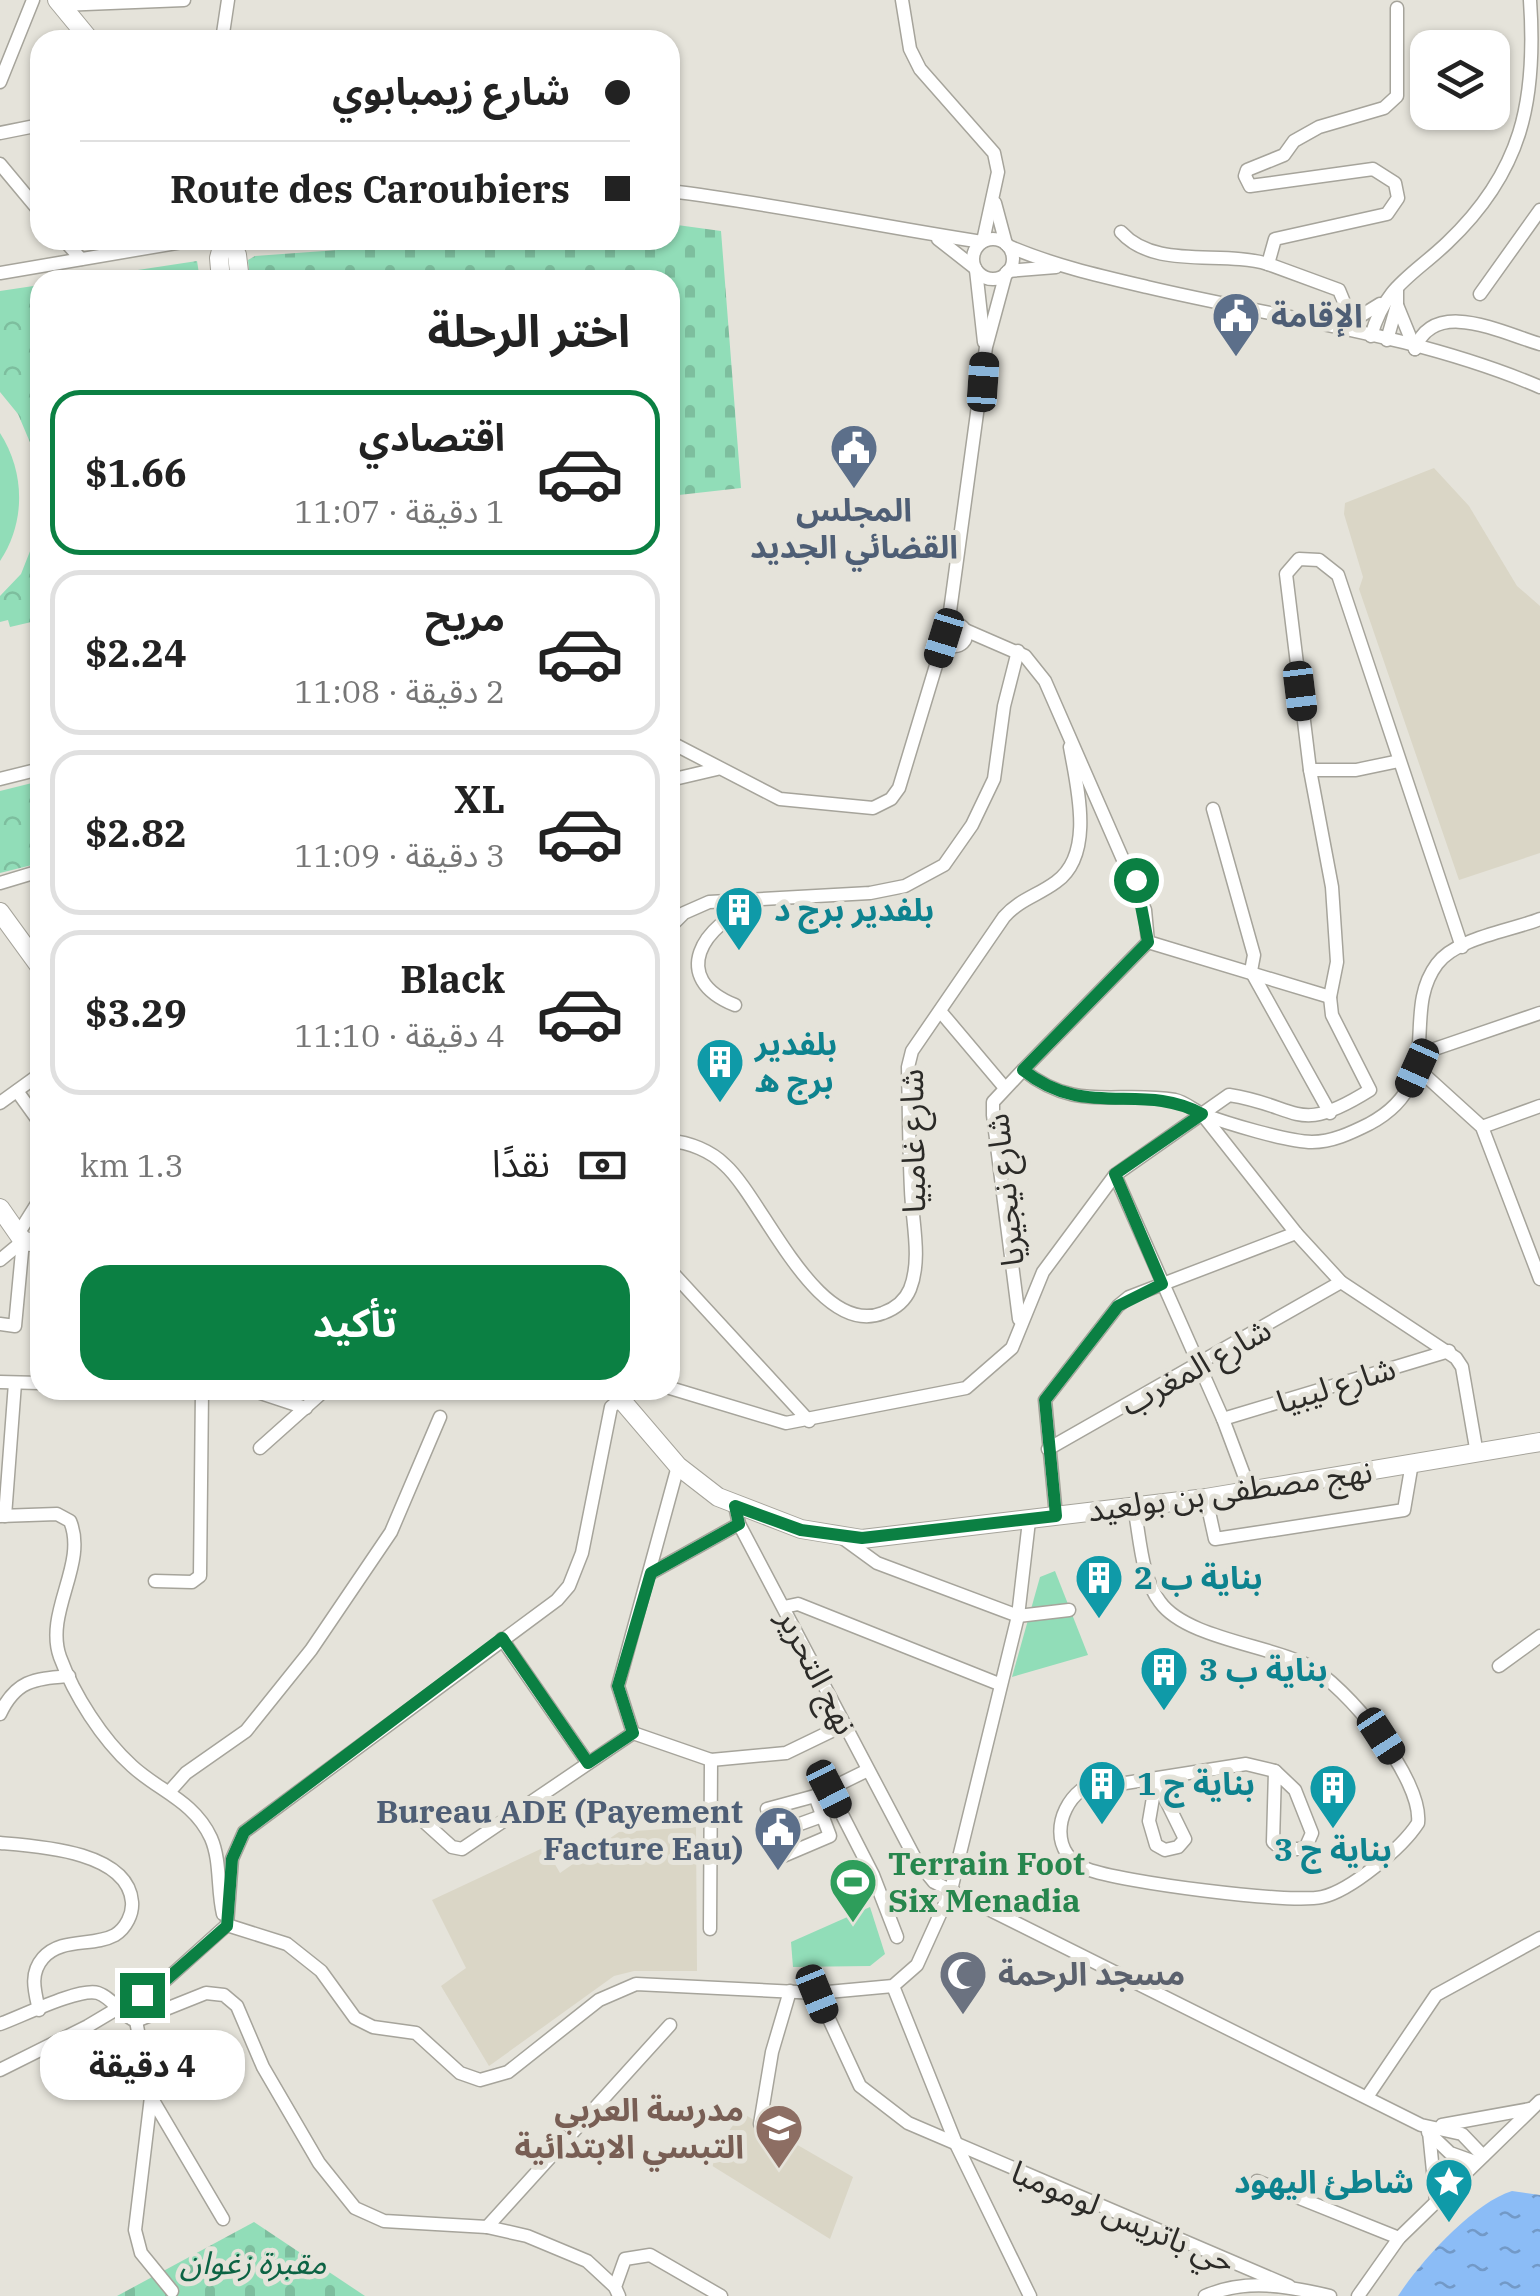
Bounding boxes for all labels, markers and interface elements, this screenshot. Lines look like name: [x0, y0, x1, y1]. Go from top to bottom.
map controls: [1410, 30, 1510, 130]
button: layers: [1410, 30, 1510, 130]
text: شارع زيمبابوي: [332, 66, 570, 115]
text: Route des Caroubiers: [170, 164, 570, 213]
public building icon: الإقامة: [1210, 290, 1262, 358]
place label: الإقامة: [1271, 294, 1363, 337]
text: اختر الرحلة: [427, 301, 630, 359]
car: [966, 351, 1000, 413]
text: اقتصادي: [359, 412, 505, 461]
public building icon: المجلس القضائي الجديد: [828, 422, 880, 490]
icon: car: [535, 428, 625, 518]
text: $1.66: [85, 448, 187, 497]
place label: المجلس القضائي الجديد: [750, 488, 958, 572]
text: 1 دقيقة · 11:07: [294, 490, 505, 532]
text: مريح: [425, 592, 505, 641]
car: [921, 605, 967, 671]
icon: car: [535, 608, 625, 698]
text: $2.24: [85, 628, 187, 677]
car: [1281, 659, 1319, 723]
text: 2 دقيقة · 11:08: [294, 670, 505, 712]
text: XL: [454, 774, 505, 823]
icon: car: [535, 788, 625, 878]
text: $2.82: [85, 808, 187, 857]
text: 3 دقيقة · 11:09: [294, 834, 505, 876]
route start: [1114, 858, 1159, 903]
building icon: بلفدير برج د: [713, 884, 765, 952]
place label: بلفدير برج د: [774, 888, 934, 934]
text: Black: [400, 954, 505, 1003]
icon: car: [535, 968, 625, 1058]
text: $3.29: [85, 988, 187, 1037]
text: 4 دقيقة · 11:10: [294, 1014, 505, 1056]
place label: بلفدير برج ه: [753, 1022, 837, 1105]
car: [1391, 1034, 1443, 1102]
building icon: بلفدير برج ه: [694, 1036, 746, 1104]
street label: شارع غامبيا: [890, 1068, 938, 1213]
street label: شارع نيجيريا: [975, 1111, 1037, 1269]
text: نقدًا: [492, 1138, 550, 1187]
icon: cash: [575, 1138, 630, 1193]
text: 1.3 km: [80, 1144, 184, 1186]
button: تأكيد: [80, 1265, 630, 1380]
street label: شارع المغرب: [1113, 1308, 1280, 1428]
street label: شارع ليبيا: [1271, 1346, 1401, 1426]
street label: نهج مصطفى بن بولعيد: [1085, 1449, 1375, 1535]
building icon: بناية ب 2: [1073, 1552, 1125, 1620]
place label: بناية ب 2: [1134, 1556, 1263, 1598]
street label: نهج التحرير: [764, 1601, 867, 1743]
building icon: بناية ب 3: [1138, 1644, 1190, 1712]
place label: بناية ب 3: [1199, 1648, 1328, 1690]
car: [1352, 1703, 1410, 1769]
car: [802, 1755, 856, 1823]
building icon: بناية ج 1: [1076, 1758, 1128, 1826]
place label: بناية ج 1: [1137, 1762, 1255, 1808]
building icon: بناية ج 3: [1307, 1762, 1359, 1830]
place label: Bureau ADE (Payement Facture Eau): [376, 1790, 743, 1869]
public building icon: Bureau ADE (Payement Facture Eau): [752, 1804, 804, 1872]
place label: بناية ج 3: [1274, 1828, 1392, 1874]
place label: Terrain Foot Six Menadia: [888, 1842, 1085, 1921]
sports icon: Terrain Foot Six Menadia: [827, 1856, 879, 1924]
mosque icon: مسجد الرحمة: [937, 1948, 989, 2016]
place label: مسجد الرحمة: [998, 1952, 1185, 1994]
car: [792, 1961, 842, 2027]
route end: [120, 1973, 165, 2018]
callout: 4 دقيقة: [39, 2030, 244, 2100]
text: 4 دقيقة: [89, 2044, 196, 2086]
place label: مدرسة العربي التبسي الابتدائية: [515, 2088, 744, 2172]
school or university icon: مدرسة العربي التبسي الابتدائية: [753, 2102, 805, 2170]
street label: حي باتريس لومومبا: [1003, 2150, 1242, 2286]
place icon: شاطئ اليهود: [1423, 2156, 1475, 2224]
place label: شاطئ اليهود: [1234, 2160, 1414, 2202]
park label: مقبرة زغوان: [180, 2241, 326, 2283]

